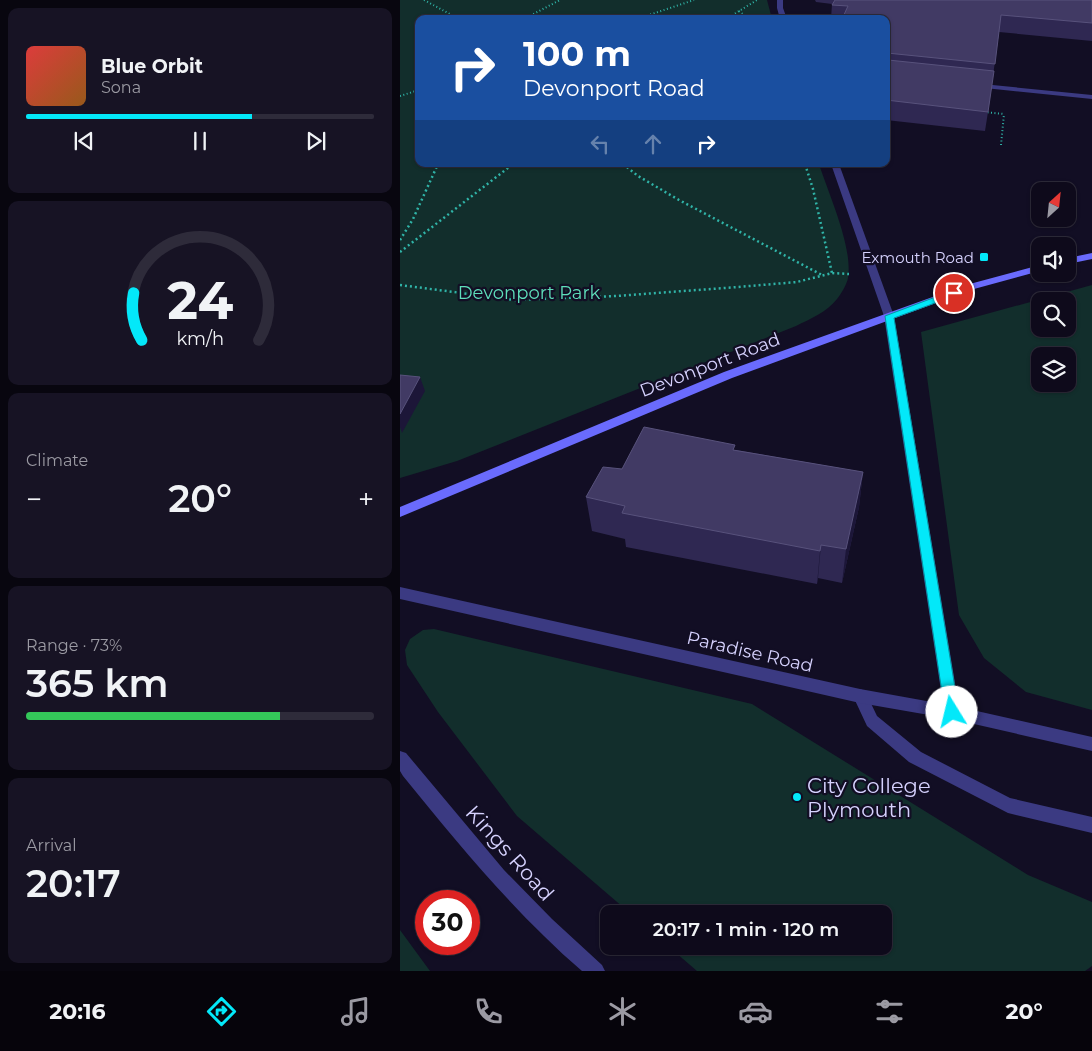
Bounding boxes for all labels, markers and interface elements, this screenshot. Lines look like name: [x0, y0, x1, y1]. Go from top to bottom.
text: 100 m: [523, 32, 631, 75]
icon: right: [440, 35, 505, 100]
text: Blue Orbit: [101, 55, 203, 78]
text: Devonport Road: [523, 75, 705, 102]
text: Sona: [101, 78, 141, 97]
icon: previous: [70, 127, 98, 155]
icon: pause: [186, 127, 214, 155]
icon: next: [302, 127, 330, 155]
icon: left: [586, 130, 614, 158]
icon: ahead: [639, 130, 667, 158]
icon: right: [692, 130, 720, 158]
north arrow: [1031, 182, 1076, 228]
map controls: [1031, 182, 1076, 392]
button: sound: [1031, 237, 1076, 282]
place label: Exmouth Road: [861, 248, 974, 267]
marker: Exmouth Road: [978, 251, 990, 263]
text: 24: [167, 269, 233, 332]
pin: [933, 272, 975, 314]
icon: arrive: [940, 279, 968, 307]
park label: Devonport Park: [458, 282, 601, 304]
button: search: [1031, 292, 1076, 337]
text: km/h: [176, 328, 224, 349]
street label: Devonport Road: [637, 328, 783, 402]
button: layers: [1031, 347, 1076, 392]
text: Climate: [26, 451, 88, 470]
text: 20°: [168, 475, 232, 522]
text: −: [26, 482, 42, 516]
text: +: [358, 482, 374, 516]
street label: Paradise Road: [685, 627, 815, 677]
text: Range · 73%: [26, 636, 122, 655]
text: 365 km: [26, 660, 169, 707]
position arrow: [925, 685, 977, 737]
place label: City College Plymouth: [807, 773, 931, 822]
marker: City College Plymouth: [791, 791, 803, 803]
street label: Kings Road: [461, 800, 559, 906]
text: Arrival: [26, 836, 76, 855]
text: 20:17: [26, 860, 121, 907]
speed limit sign: 30: [415, 890, 480, 955]
text: 20:17 · 1 min · 120 m: [653, 918, 839, 941]
icon: directions: [204, 994, 239, 1029]
icon: music: [338, 994, 373, 1029]
icon: phone: [471, 994, 506, 1029]
icon: climate: [605, 994, 640, 1029]
icon: car: [738, 994, 773, 1029]
icon: filters: [872, 994, 907, 1029]
text: 20:16: [49, 998, 106, 1025]
text: 20°: [1006, 998, 1043, 1025]

